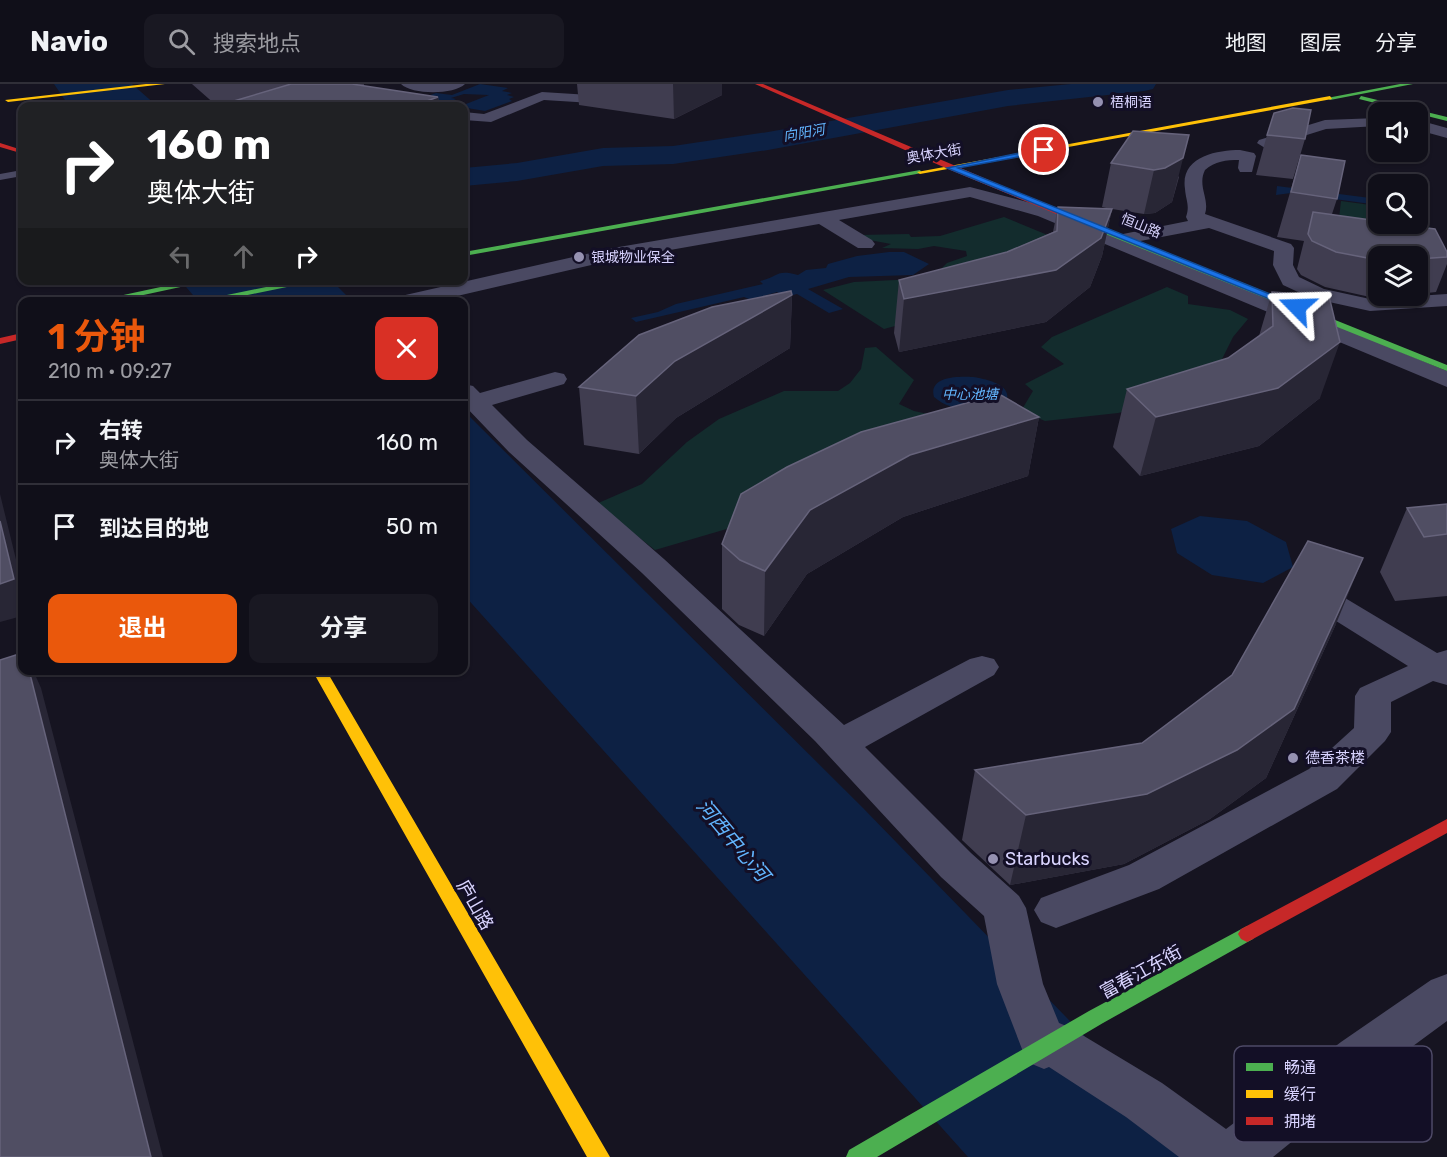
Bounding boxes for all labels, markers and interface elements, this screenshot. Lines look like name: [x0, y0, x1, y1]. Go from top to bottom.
search box: [144, 14, 564, 68]
text: Navio: [30, 25, 108, 58]
icon: search: [165, 25, 198, 58]
text: 搜索地点: [213, 30, 301, 57]
text: 地图: [1225, 30, 1267, 55]
text: 图层: [1300, 30, 1342, 55]
text: 分享: [1375, 30, 1417, 55]
place label: 梧桐语: [1110, 94, 1152, 111]
marker: 梧桐语: [1091, 95, 1105, 109]
map controls: [1368, 102, 1428, 306]
button: sound: [1368, 102, 1428, 162]
text: 160 m: [147, 120, 271, 170]
water label: 向阳河: [782, 120, 829, 145]
pin: [1018, 124, 1069, 175]
icon: right: [48, 126, 126, 204]
icon: arrive: [1027, 133, 1060, 166]
street label: 奥体大街: [905, 141, 963, 167]
button: search: [1368, 174, 1428, 234]
text: 奥体大街: [147, 177, 255, 209]
street label: 恒山路: [1118, 210, 1164, 242]
icon: left: [164, 240, 197, 273]
icon: ahead: [227, 240, 260, 273]
icon: right: [290, 240, 323, 273]
button: layers: [1368, 246, 1428, 306]
place label: 银城物业保全: [591, 249, 675, 266]
marker: 银城物业保全: [572, 250, 586, 264]
position arrow: [1265, 275, 1329, 339]
text: 1 分钟: [48, 315, 146, 358]
button: close: [375, 317, 438, 380]
text: 210 m · 09:27: [48, 359, 172, 383]
water label: 中心池塘: [942, 386, 1000, 403]
text: 右转: [99, 417, 143, 444]
icon: right: [48, 426, 81, 459]
text: 160 m: [376, 429, 438, 456]
text: 奥体大街: [99, 448, 179, 472]
icon: arrive: [48, 510, 81, 543]
text: 50 m: [386, 513, 438, 540]
text: 到达目的地: [99, 515, 209, 542]
button: 退出: [48, 594, 237, 663]
button: 分享: [249, 594, 438, 663]
place label: 德香茶楼: [1305, 749, 1365, 767]
marker: 德香茶楼: [1286, 751, 1300, 765]
water label: 河西中心河: [692, 794, 777, 889]
place label: Starbucks: [1005, 848, 1090, 870]
marker: Starbucks: [986, 852, 1000, 866]
street label: 庐山路: [452, 876, 498, 934]
street label: 富春江东街: [1096, 941, 1186, 1003]
legend: [1234, 1046, 1432, 1142]
text: 畅通: [1284, 1058, 1316, 1077]
text: 缓行: [1284, 1085, 1316, 1104]
text: 拥堵: [1284, 1112, 1316, 1131]

